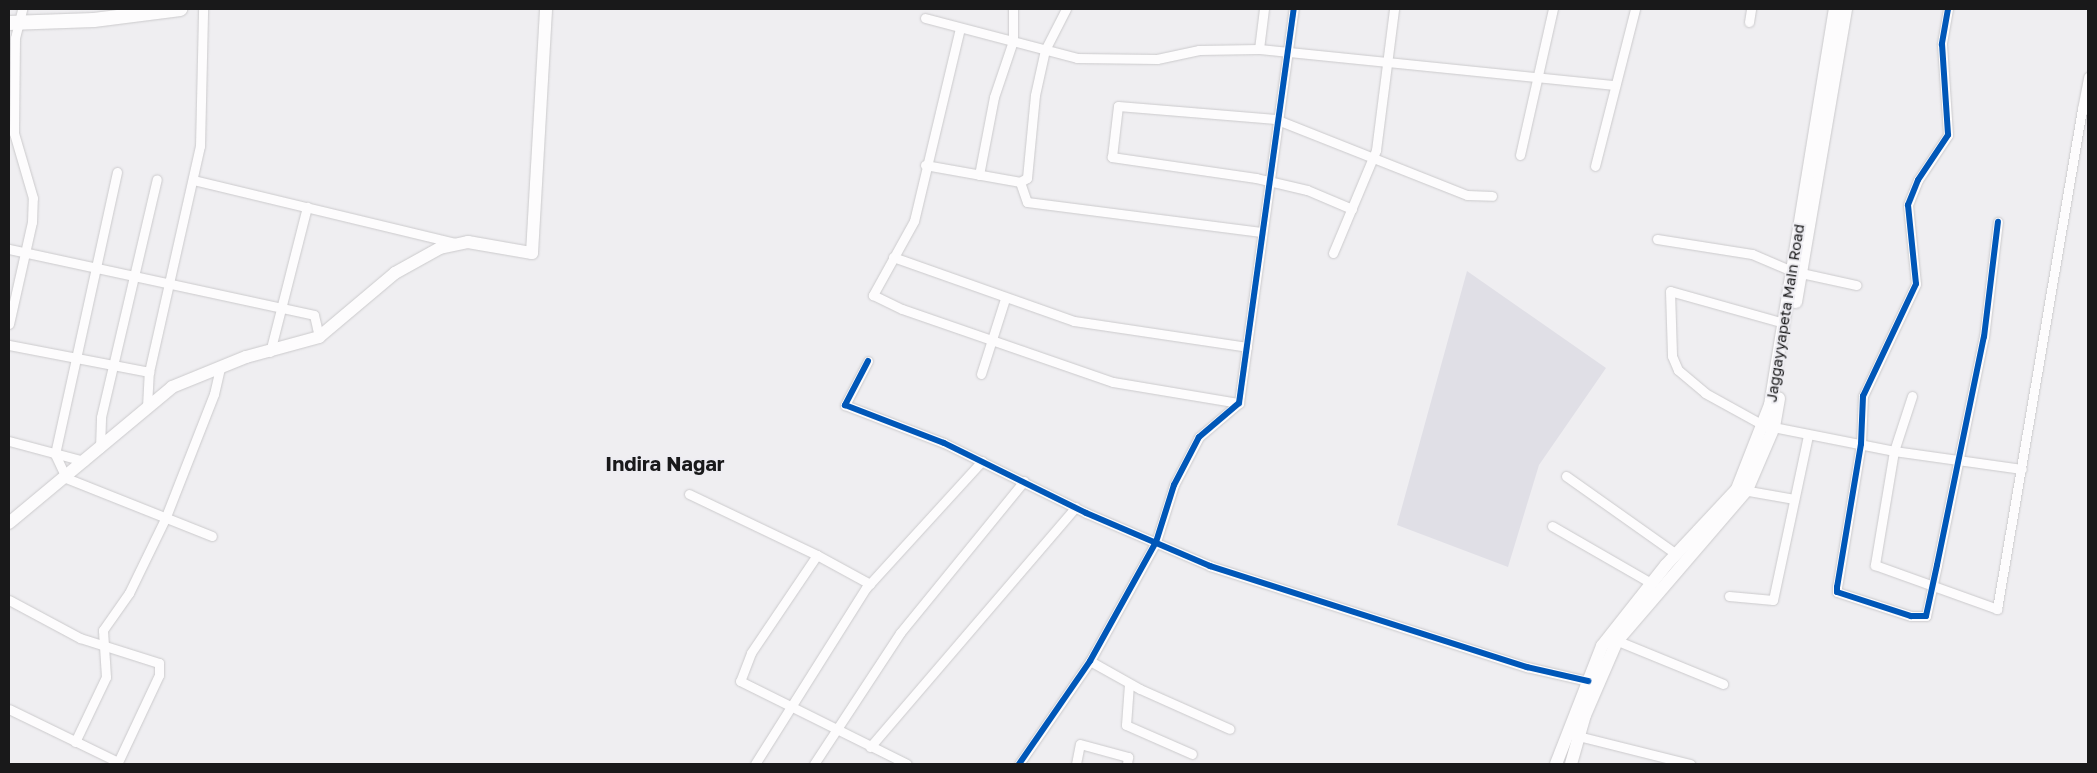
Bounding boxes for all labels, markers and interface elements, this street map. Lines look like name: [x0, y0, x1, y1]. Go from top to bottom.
street label: Jaggayyapeta Main Road: [1762, 223, 1808, 403]
district label: Indira Nagar: [605, 451, 725, 475]

